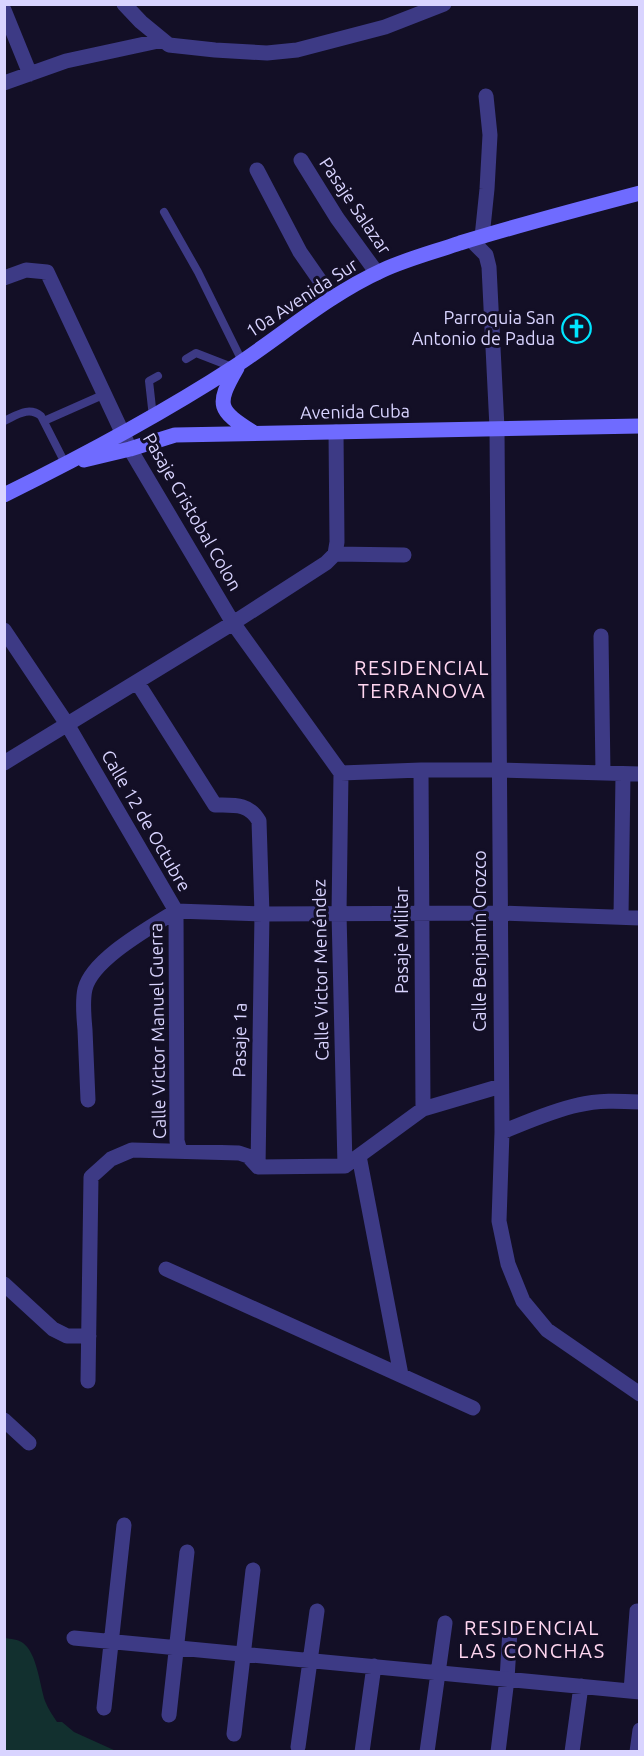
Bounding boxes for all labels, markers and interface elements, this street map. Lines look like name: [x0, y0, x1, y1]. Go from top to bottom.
street label: Pasaje Salazar: [316, 153, 396, 258]
street label: 10a Avenida Sur: [242, 254, 361, 341]
place label: Parroquia San Antonio de Padua: [412, 307, 555, 348]
church icon: Parroquia San Antonio de Padua: [560, 312, 592, 344]
street label: Avenida Cuba: [300, 400, 410, 422]
street label: Pasaje Cristobal Colon: [140, 429, 246, 594]
district label: RESIDENCIAL TERRANOVA: [354, 656, 490, 702]
street label: Calle 12 de Octubre: [98, 746, 195, 895]
street label: Calle Benjamín Orozco: [469, 850, 489, 1032]
street label: Calle Victor Menéndez: [308, 879, 332, 1061]
street label: Pasaje Militar: [391, 886, 411, 994]
street label: Calle Victor Manuel Guerra: [145, 923, 169, 1139]
street label: Pasaje 1a: [228, 1002, 250, 1078]
district label: RESIDENCIAL LAS CONCHAS: [458, 1616, 606, 1662]

